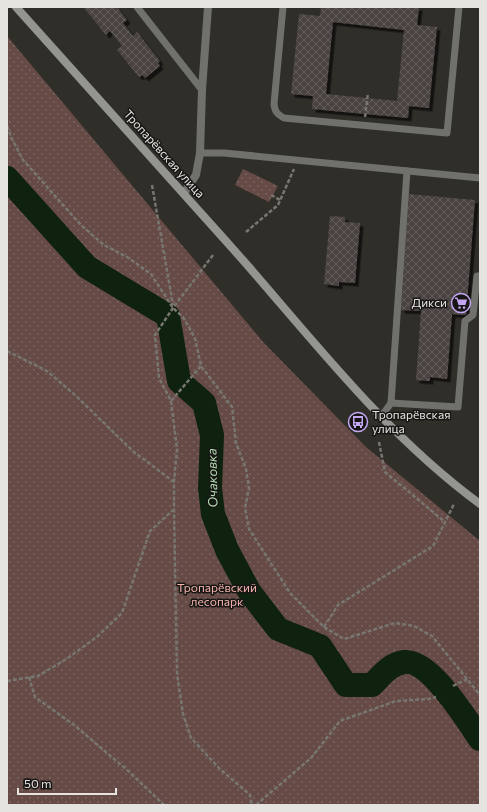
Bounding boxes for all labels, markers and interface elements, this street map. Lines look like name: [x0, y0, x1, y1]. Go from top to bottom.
street label: Тропарёвская улица: [122, 106, 208, 200]
supermarket icon: Дикси: [450, 292, 472, 314]
place label: Дикси: [412, 295, 447, 309]
place label: Тропарёвская улица: [372, 407, 451, 435]
bus stop icon: Тропарёвская улица: [347, 411, 369, 433]
water label: Очаковка: [203, 448, 221, 508]
park label: Тропарёвский лесопарк: [177, 580, 257, 608]
scale bar: [18, 770, 116, 796]
text: 50 m: [24, 776, 52, 790]

